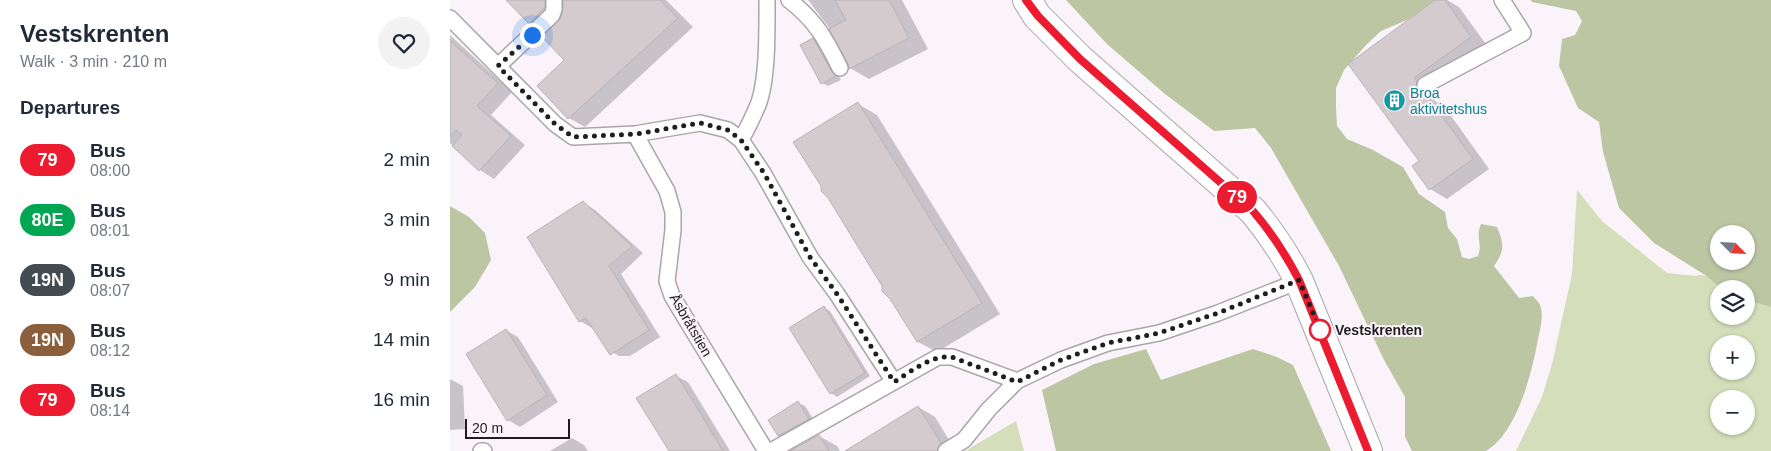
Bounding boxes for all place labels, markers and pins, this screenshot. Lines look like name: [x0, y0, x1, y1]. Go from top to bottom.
place label: Broa aktivitetshus: [1410, 85, 1487, 117]
building icon: Broa aktivitetshus: [1382, 89, 1406, 113]
marker: Vestskrenten: [1309, 319, 1331, 341]
place label: Vestskrenten: [1335, 322, 1422, 338]

